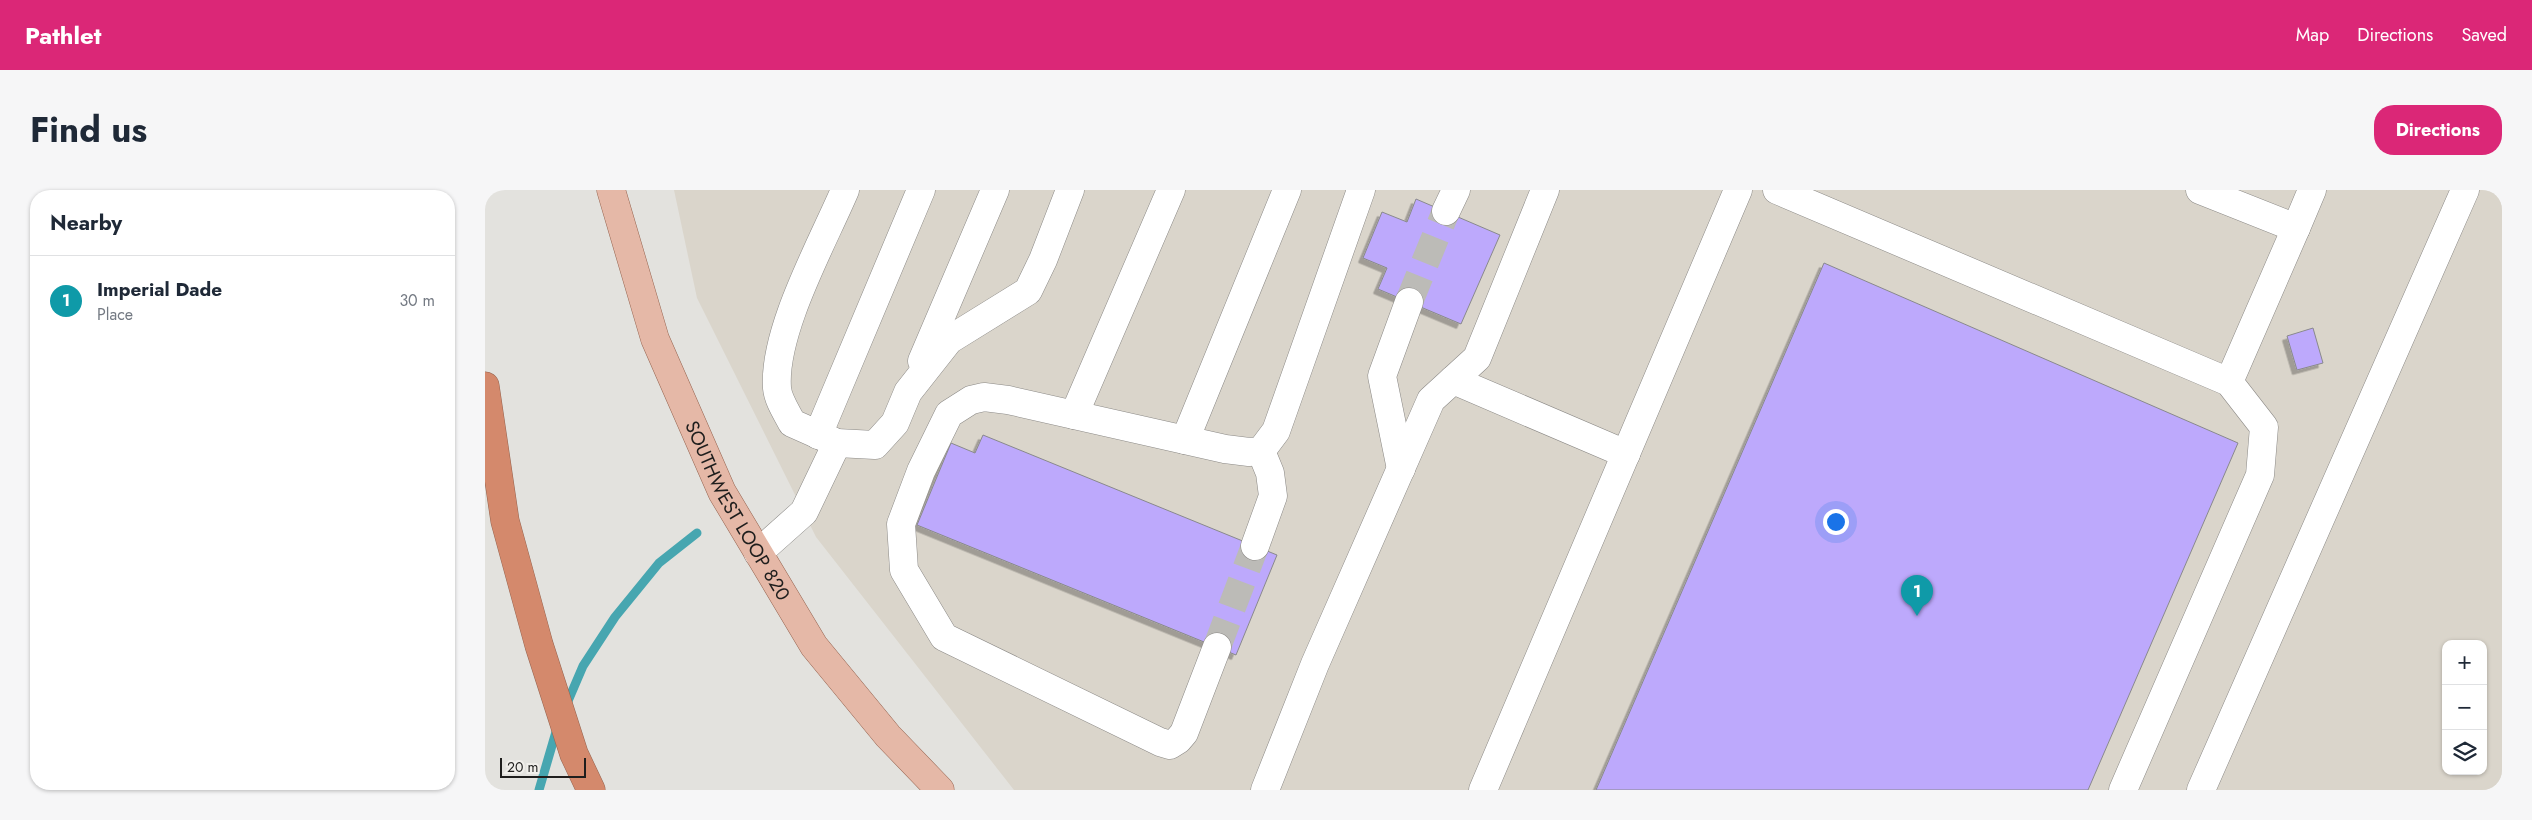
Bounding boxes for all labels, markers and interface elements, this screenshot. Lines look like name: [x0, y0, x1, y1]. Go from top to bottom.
text: Pathlet: [25, 18, 101, 53]
text: Map: [2296, 22, 2329, 48]
text: Directions: [2357, 22, 2433, 48]
text: Saved: [2461, 22, 2507, 48]
text: Find us: [30, 105, 147, 155]
button: Directions: [2374, 105, 2502, 155]
text: Nearby: [50, 208, 122, 238]
text: Imperial Dade: [97, 276, 222, 303]
text: 1: [62, 289, 70, 312]
text: 30 m: [399, 289, 435, 312]
text: Place: [97, 303, 133, 326]
street label: SOUTHWEST LOOP 820: [678, 416, 797, 606]
your location: [1823, 509, 1849, 535]
pin: 1: [1901, 575, 1933, 616]
map controls: [2442, 640, 2487, 775]
button: +: [2442, 640, 2487, 685]
button: −: [2442, 685, 2487, 730]
button: layers: [2442, 730, 2487, 775]
scale bar: [500, 755, 586, 778]
text: 20 m: [507, 757, 539, 777]

